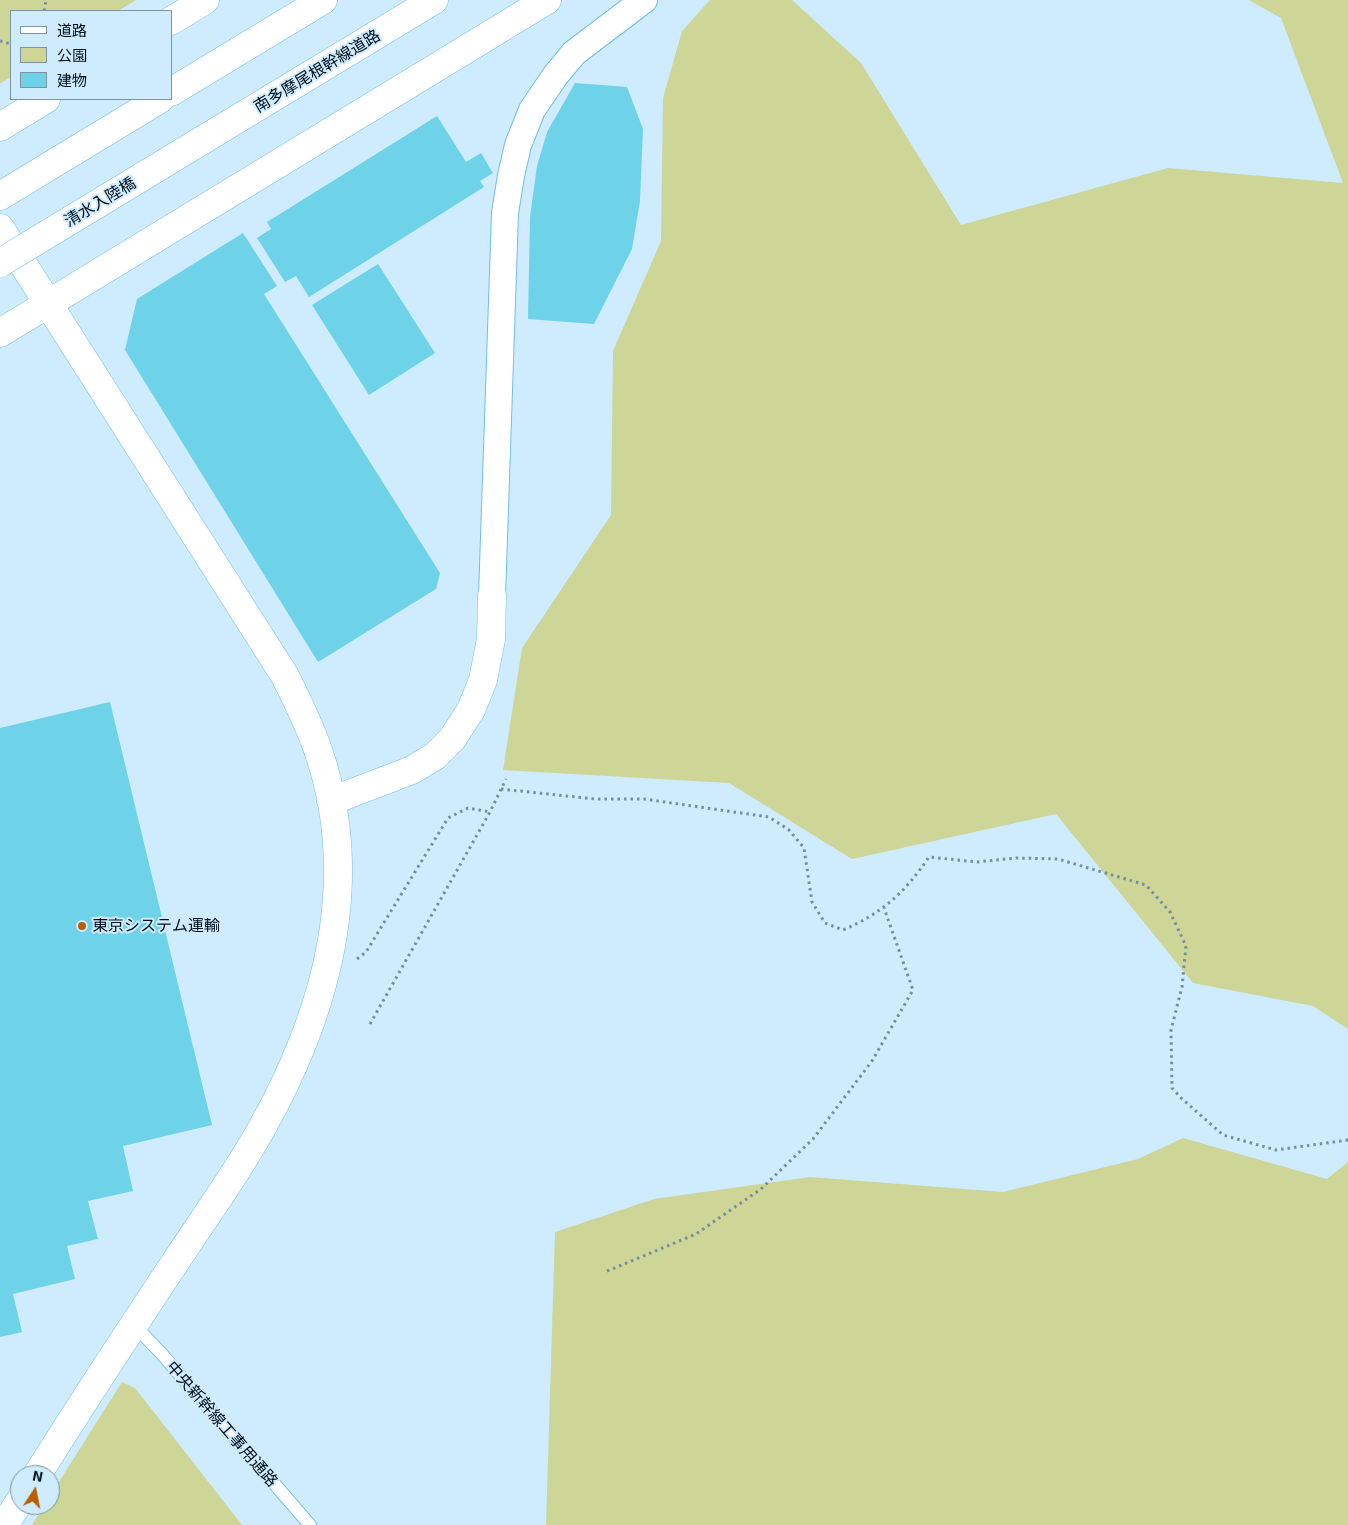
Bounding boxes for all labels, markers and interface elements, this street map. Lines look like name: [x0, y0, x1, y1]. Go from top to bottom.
legend: [10, 10, 172, 100]
text: 道路: [57, 21, 87, 39]
street label: 南多摩尾根幹線道路: [250, 26, 384, 116]
text: 公園: [57, 46, 87, 64]
text: 建物: [57, 71, 87, 89]
street label: 清水入陸橋: [61, 173, 139, 231]
place label: 東京システム運輸: [92, 916, 220, 936]
marker: 東京システム運輸: [76, 920, 88, 932]
street label: 中央新幹線工事用通路: [162, 1357, 282, 1491]
north arrow: [10, 1465, 60, 1515]
text: N: [31, 1466, 44, 1485]

